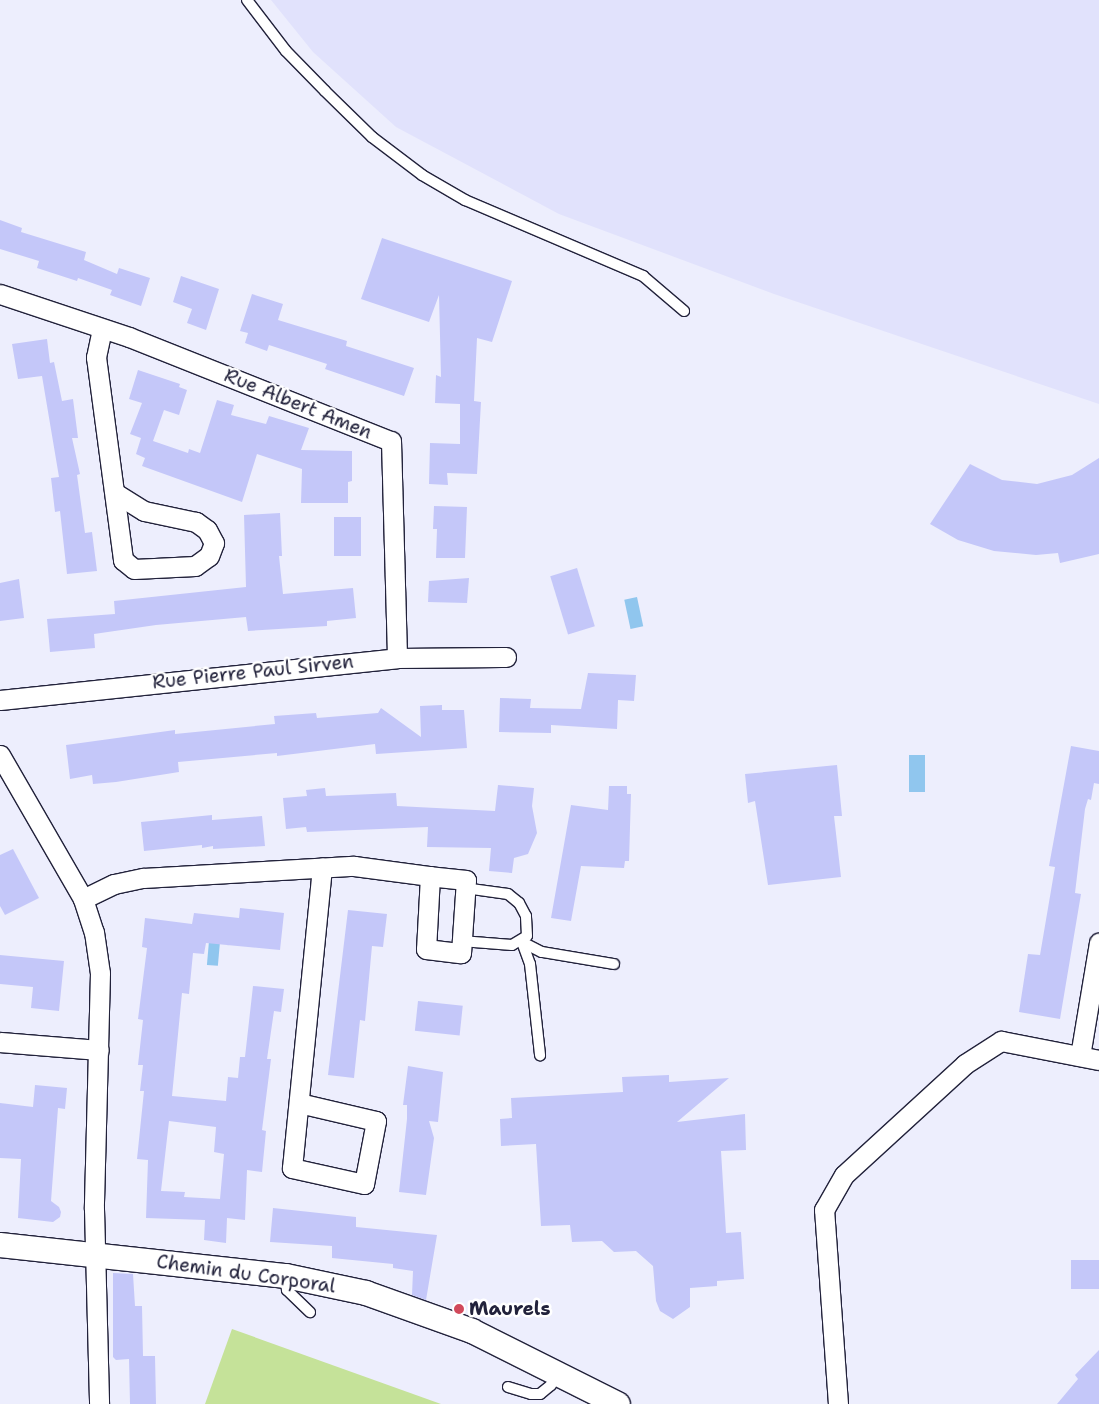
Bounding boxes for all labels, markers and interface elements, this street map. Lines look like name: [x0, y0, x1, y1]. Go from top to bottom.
street label: Rue Albert Amen: [221, 364, 375, 444]
street label: Rue Pierre Paul Sirven: [151, 650, 355, 694]
street label: Chemin du Corporal: [155, 1250, 337, 1298]
place label: Maurels: [469, 1298, 550, 1320]
marker: Maurels: [453, 1303, 465, 1315]

